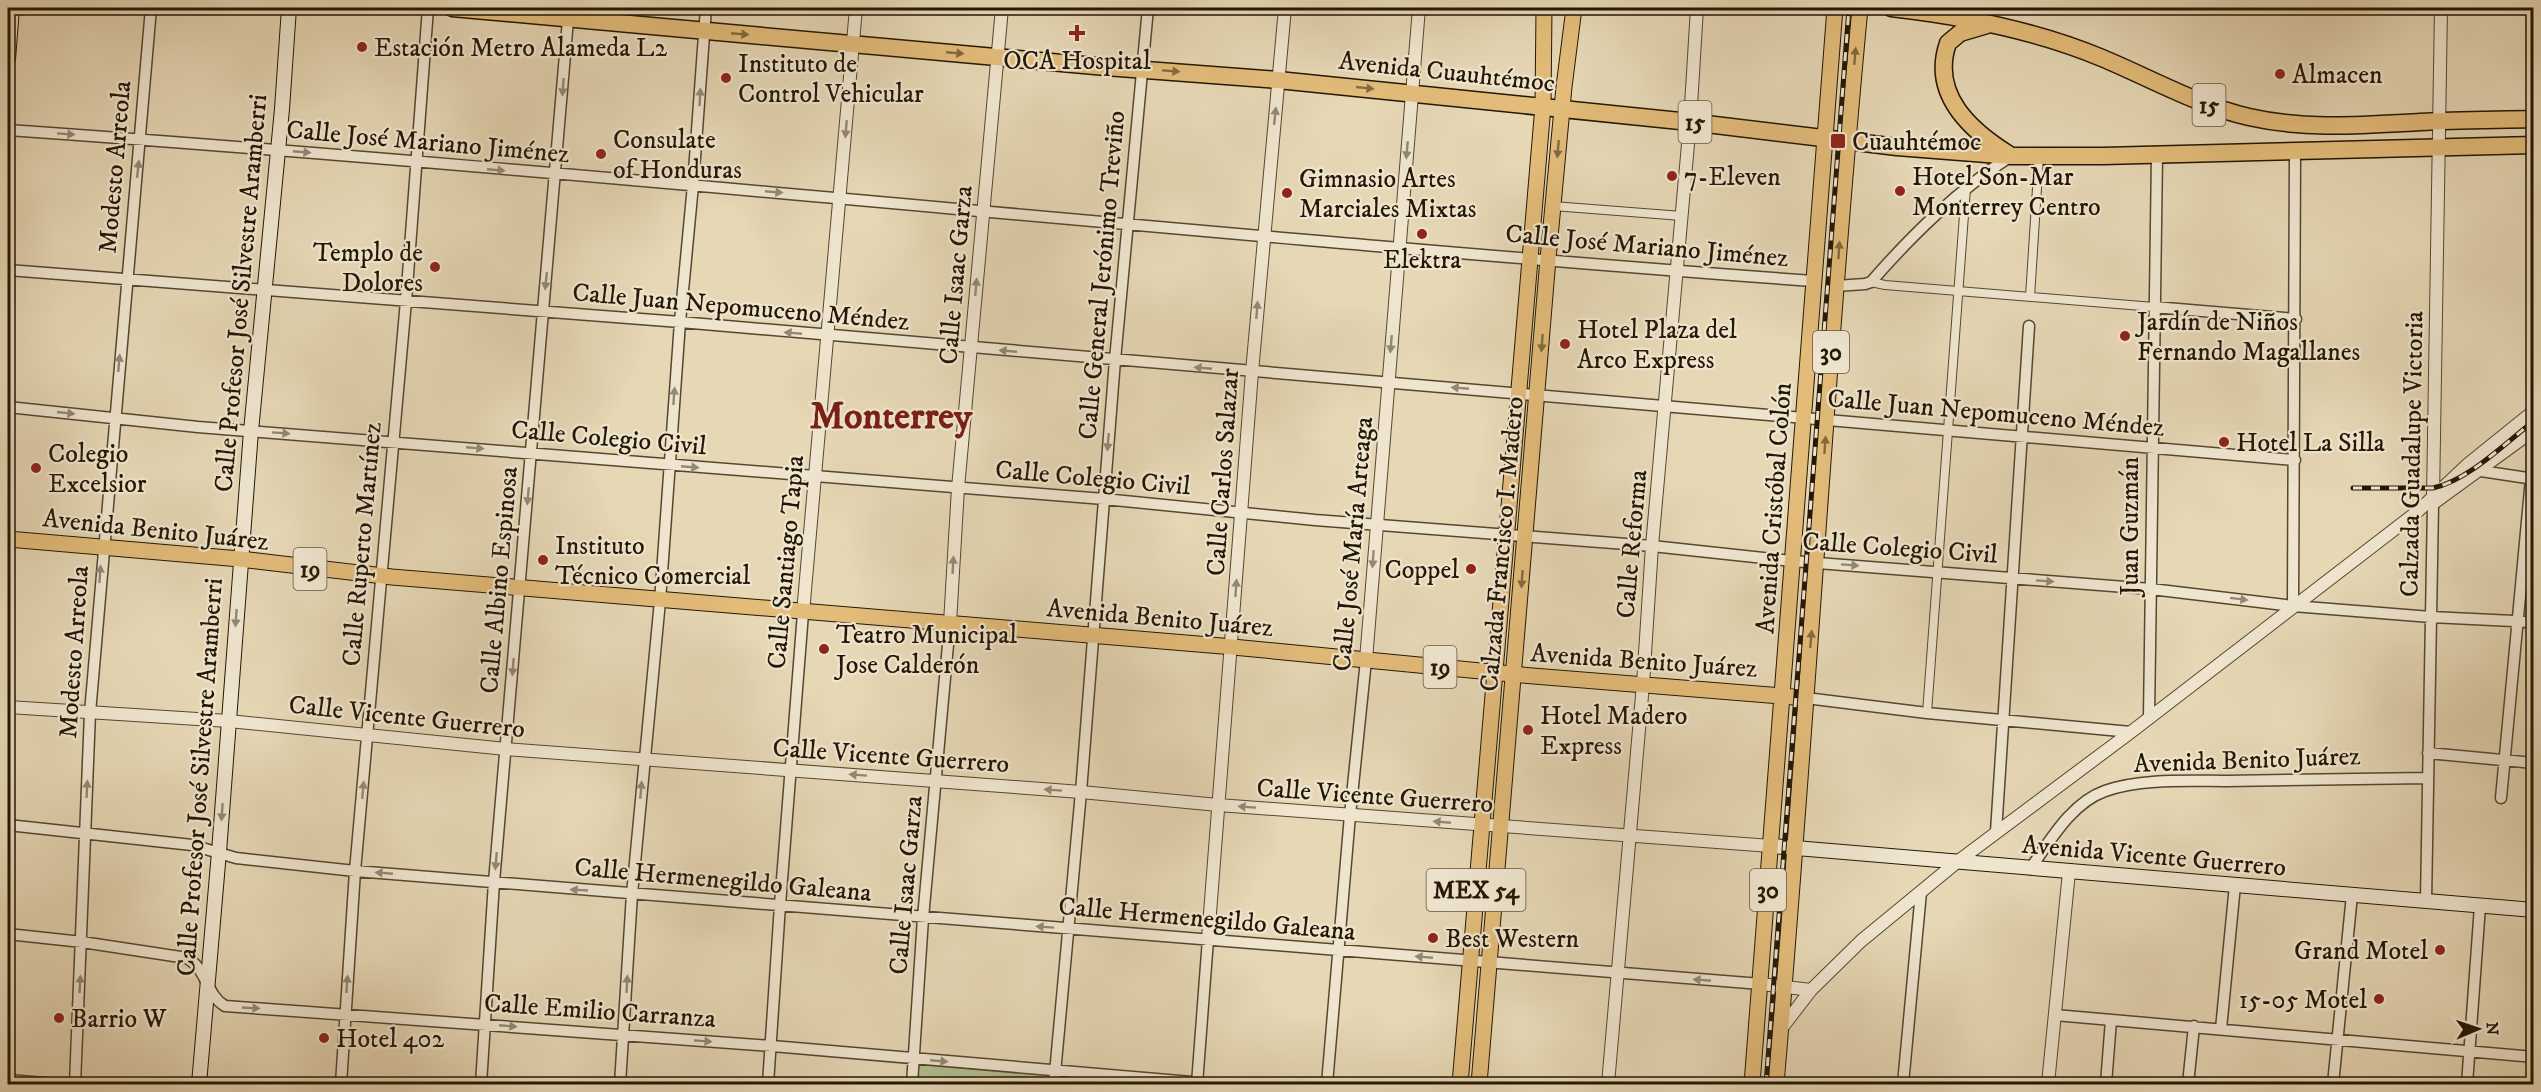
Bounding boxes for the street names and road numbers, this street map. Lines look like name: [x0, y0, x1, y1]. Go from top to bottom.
street label: Avenida Cuauhtémoc: [1337, 45, 1557, 100]
street label: Modesto Arreola: [92, 79, 139, 255]
road number: 15: [2192, 84, 2226, 126]
street label: Calle Profesor José Silvestre Aramberri: [208, 93, 275, 493]
road number: 15: [1678, 101, 1712, 143]
street label: Calle General Jerónimo Treviño: [1072, 109, 1133, 441]
street label: Calle José Mariano Jiménez: [285, 114, 571, 171]
street label: Calle Isaac Garza: [932, 184, 981, 366]
street label: Calle José Mariano Jiménez: [1504, 218, 1790, 275]
street label: Calle Juan Nepomuceno Méndez: [571, 276, 911, 339]
street label: Calzada Guadalupe Victoria: [2394, 311, 2431, 597]
road number: 30: [1813, 331, 1849, 373]
street label: Calle Carlos Salazar: [1200, 367, 1247, 577]
street label: Avenida Cristóbal Colón: [1749, 381, 1800, 635]
street label: Calle Juan Nepomuceno Méndez: [1826, 382, 2166, 445]
street label: Calzada Francisco I. Madero: [1473, 395, 1532, 693]
street label: Calle Colegio Civil: [510, 414, 708, 463]
street label: Calle José María Arteaga: [1326, 415, 1381, 673]
street label: Calle Ruperto Martínez: [335, 421, 390, 668]
street label: Calle Santiago Tapia: [761, 454, 812, 670]
street label: Calle Colegio Civil: [994, 454, 1192, 503]
street label: Juan Guzmán: [2114, 456, 2147, 597]
street label: Calle Albino Espinosa: [473, 465, 526, 695]
street label: Calle Reforma: [1610, 468, 1655, 620]
street label: Avenida Benito Juárez: [41, 502, 271, 559]
street label: Calle Colegio Civil: [1801, 525, 1999, 572]
road number: 19: [294, 548, 326, 590]
street label: Modesto Arreola: [52, 565, 97, 740]
street label: Calle Profesor José Silvestre Aramberri: [170, 577, 231, 977]
street label: Avenida Benito Juárez: [1045, 592, 1274, 645]
street label: Avenida Benito Juárez: [1529, 637, 1758, 686]
road number: 19: [1424, 646, 1456, 688]
street label: Calle Vicente Guerrero: [287, 689, 527, 746]
street label: Calle Vicente Guerrero: [771, 732, 1010, 781]
street label: Avenida Benito Juárez: [2133, 740, 2361, 781]
street label: Calle Vicente Guerrero: [1255, 772, 1494, 821]
street label: Calle Isaac Garza: [882, 794, 931, 976]
street label: Avenida Vicente Guerrero: [2020, 829, 2287, 884]
street label: Calle Hermenegildo Galeana: [573, 851, 873, 910]
road number: MEX 54: [1426, 869, 1526, 911]
road number: 30: [1750, 869, 1786, 911]
street label: Calle Hermenegildo Galeana: [1057, 890, 1357, 949]
street label: Calle Emilio Carranza: [483, 987, 717, 1036]

